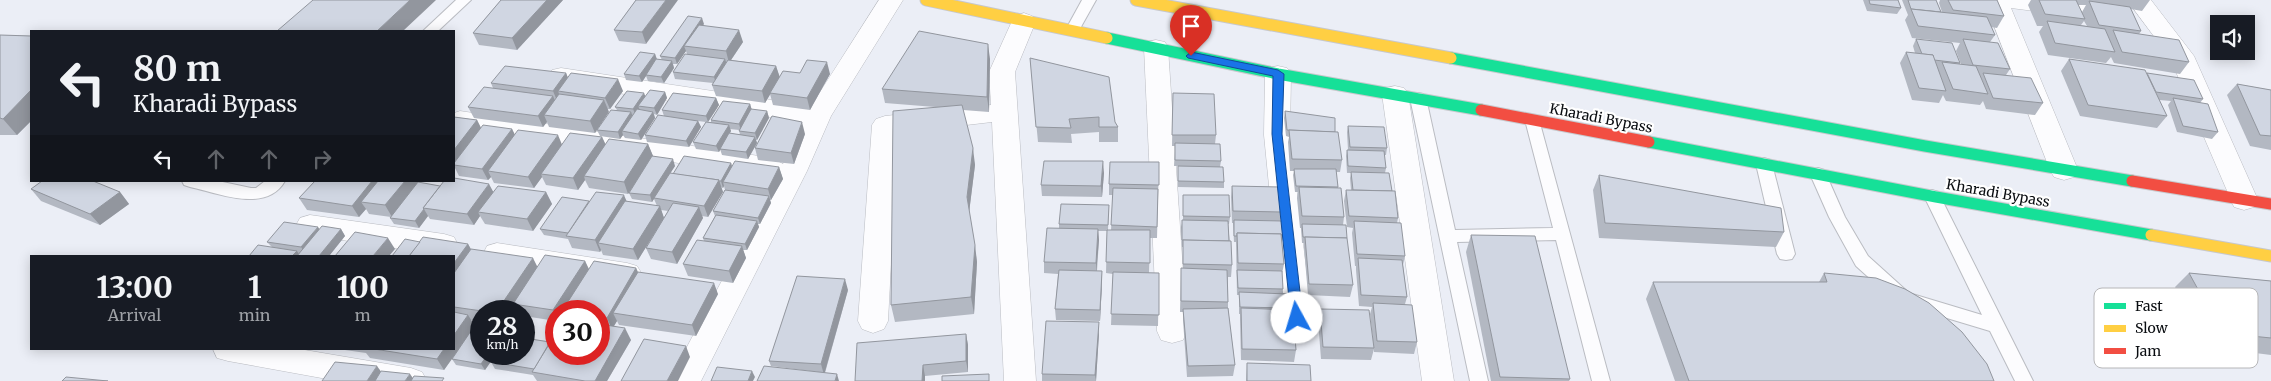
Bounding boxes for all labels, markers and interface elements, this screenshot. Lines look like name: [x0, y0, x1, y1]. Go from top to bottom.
pin: [1170, 5, 1212, 56]
icon: arrive: [1177, 12, 1205, 40]
map controls: [2210, 15, 2255, 60]
button: sound: [2210, 15, 2255, 60]
text: 80 m: [133, 47, 221, 91]
icon: left: [50, 50, 115, 115]
text: Kharadi Bypass: [133, 90, 297, 118]
street label: Kharadi Bypass: [1548, 99, 1654, 137]
icon: left: [149, 145, 177, 173]
icon: ahead: [202, 145, 230, 173]
icon: ahead: [255, 145, 283, 173]
icon: right: [308, 145, 336, 173]
street label: Kharadi Bypass: [1945, 175, 2051, 211]
text: 13:00: [96, 268, 173, 306]
text: 1: [248, 268, 262, 306]
text: 100: [336, 268, 389, 306]
legend: [2094, 288, 2258, 368]
position arrow: [1270, 291, 1322, 343]
text: Fast: [2135, 297, 2163, 315]
speed limit sign: 30: [545, 300, 610, 365]
text: Arrival: [108, 305, 161, 325]
text: min: [239, 305, 270, 325]
text: m: [355, 305, 371, 325]
text: 28: [487, 310, 518, 342]
text: Slow: [2135, 319, 2168, 337]
text: km/h: [487, 337, 518, 352]
text: Jam: [2134, 342, 2161, 360]

